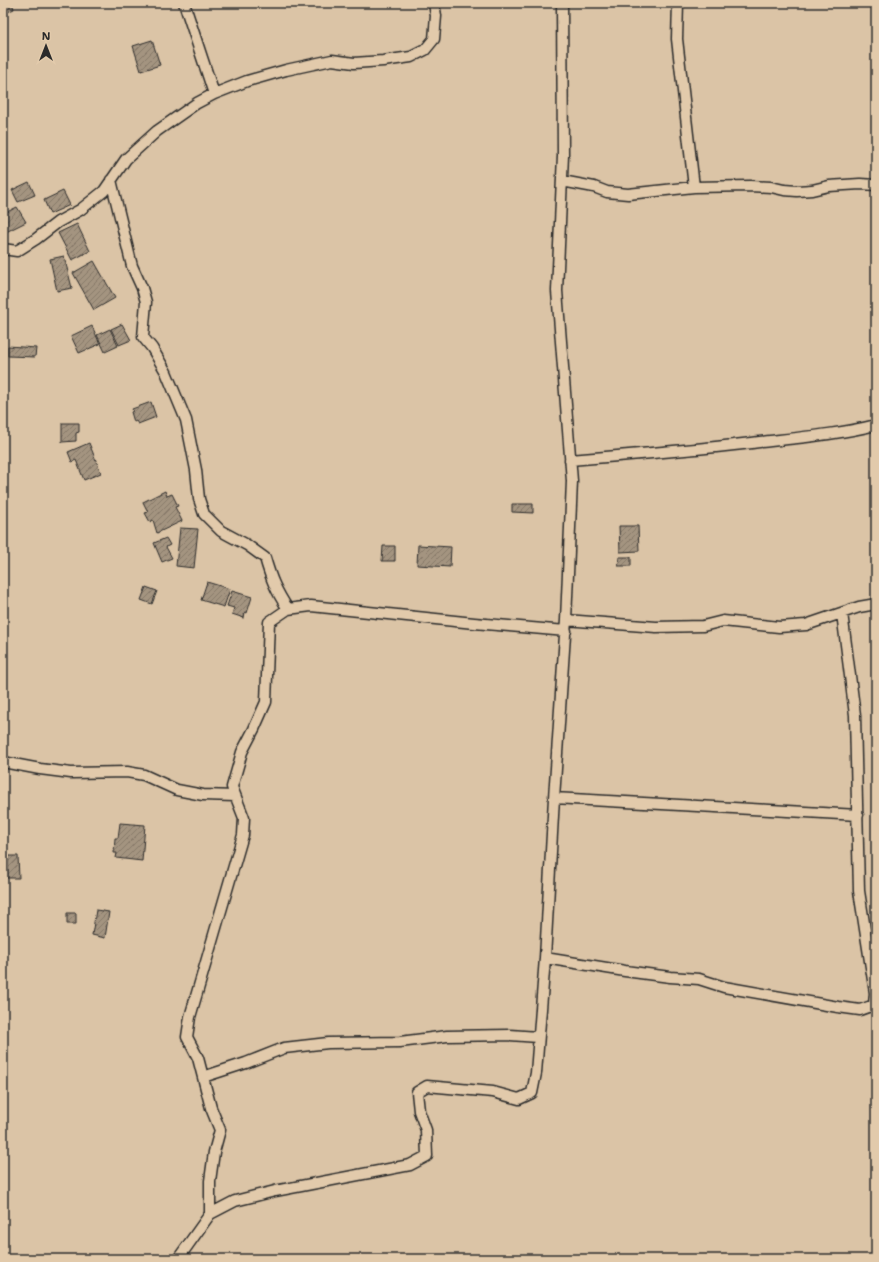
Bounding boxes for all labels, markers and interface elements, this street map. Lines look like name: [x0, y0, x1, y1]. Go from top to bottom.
north arrow: [26, 26, 66, 66]
text: N: [42, 29, 51, 44]

